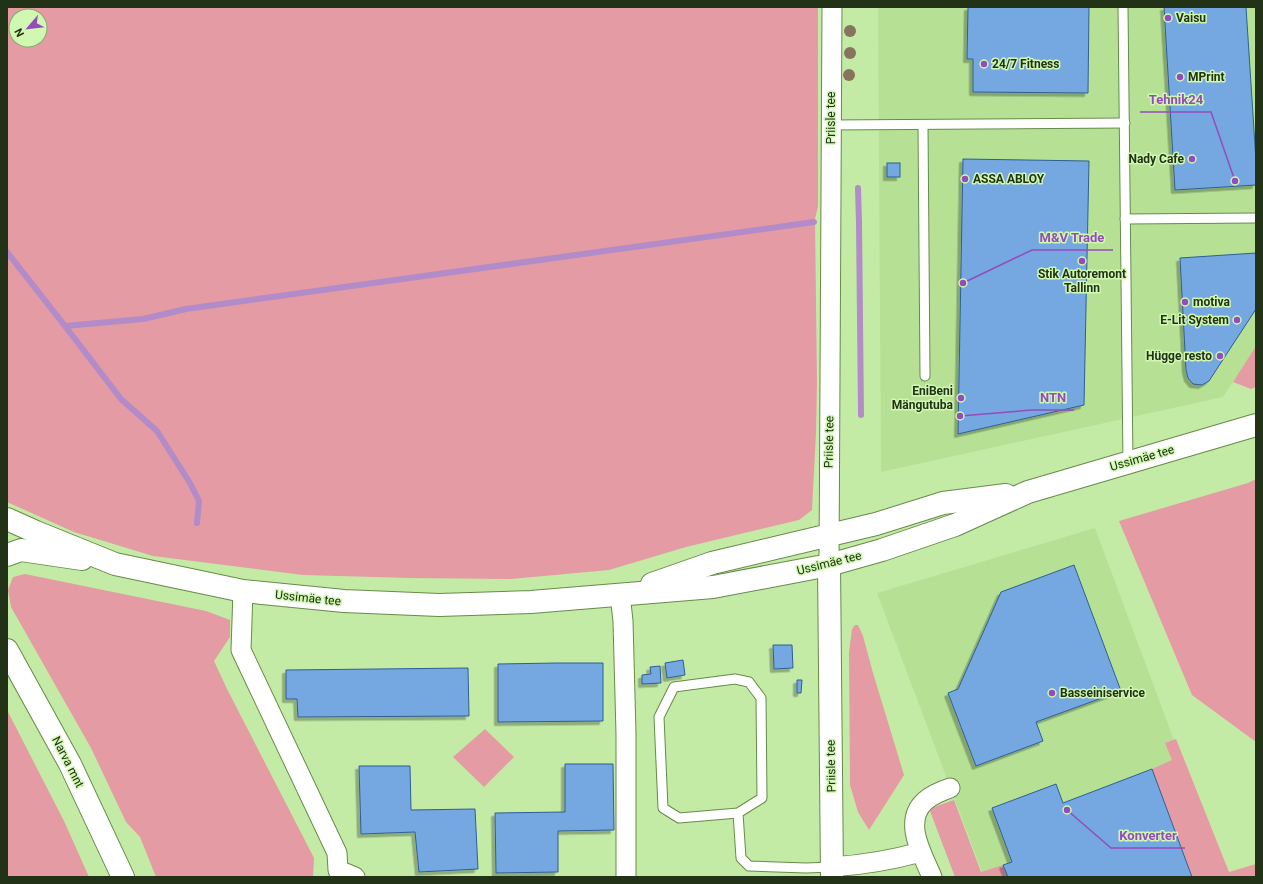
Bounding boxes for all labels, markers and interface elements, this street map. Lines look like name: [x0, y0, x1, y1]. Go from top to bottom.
north arrow: [8, 8, 48, 48]
place label: Vaisu: [1176, 11, 1206, 25]
marker: Vaisu: [1163, 13, 1173, 23]
text: N: [12, 26, 27, 39]
place label: 24/7 Fitness: [992, 57, 1059, 71]
marker: 24/7 Fitness: [979, 59, 989, 69]
place label: MPrint: [1188, 70, 1225, 84]
marker: MPrint: [1175, 72, 1185, 82]
callout: Tehnik24: [1140, 87, 1211, 112]
street label: Priisle tee: [824, 92, 838, 144]
text: Tehnik24: [1149, 92, 1204, 107]
place label: Nady Cafe: [1128, 152, 1185, 166]
marker: Nady Cafe: [1187, 154, 1197, 164]
place label: ASSA ABLOY: [973, 172, 1045, 186]
marker: ASSA ABLOY: [960, 174, 970, 184]
callout: M&V Trade: [1032, 225, 1113, 250]
text: M&V Trade: [1040, 230, 1104, 245]
marker: Stik Autoremont Tallinn: [1077, 256, 1087, 266]
place label: Stik Autoremont Tallinn: [1038, 267, 1126, 295]
place label: motiva: [1193, 295, 1230, 309]
marker: motiva: [1180, 297, 1190, 307]
place label: E-Lit System: [1160, 313, 1229, 327]
marker: E-Lit System: [1232, 315, 1242, 325]
place label: Hügge resto: [1146, 349, 1212, 363]
marker: Hügge resto: [1215, 351, 1225, 361]
place label: EniBeni Mängutuba: [892, 384, 954, 412]
callout: NTN: [1032, 385, 1074, 410]
text: NTN: [1040, 390, 1066, 405]
marker: EniBeni Mängutuba: [956, 393, 966, 403]
street label: Priisle tee: [822, 416, 836, 468]
street label: Ussimäe tee: [1108, 442, 1176, 474]
street label: Ussimäe tee: [795, 548, 863, 578]
street label: Ussimäe tee: [274, 588, 342, 608]
place label: Basseiniservice: [1060, 686, 1146, 700]
marker: Basseiniservice: [1047, 688, 1057, 698]
street label: Narva mnt: [49, 734, 87, 790]
street label: Priisle tee: [824, 740, 838, 792]
callout: Konverter: [1111, 823, 1185, 848]
text: Konverter: [1119, 828, 1177, 843]

